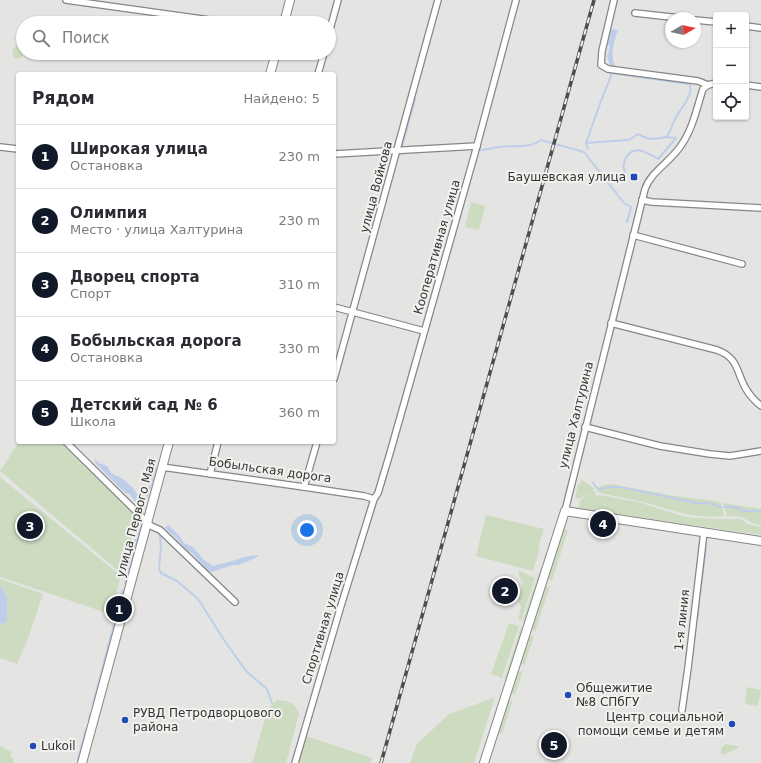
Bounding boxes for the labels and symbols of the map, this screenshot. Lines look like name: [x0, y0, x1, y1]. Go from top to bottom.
north arrow: [665, 12, 701, 48]
street label: улица Войкова: [357, 140, 395, 234]
place label: Баушевская улица: [508, 170, 626, 184]
marker: Баушевская улица: [629, 172, 639, 182]
street label: Кооперативная улица: [411, 178, 463, 316]
street label: улица Халтурина: [556, 360, 596, 470]
street label: Бобыльская дорога: [208, 454, 332, 486]
street label: улица Первого Мая: [113, 457, 159, 579]
pin: 4: [590, 509, 616, 539]
pin: 3: [17, 511, 43, 541]
your location: [297, 520, 317, 540]
street label: Спортивная улица: [299, 570, 347, 686]
pin: 2: [492, 576, 518, 606]
street label: 1-я линия: [672, 589, 692, 651]
pin: 1: [106, 594, 132, 624]
place label: Общежитие №8 СПбГУ: [576, 681, 652, 709]
marker: Общежитие №8 СПбГУ: [563, 690, 573, 700]
place label: РУВД Петродворцового района: [133, 706, 281, 734]
place label: Центр социальной помощи семье и детям: [578, 710, 724, 738]
marker: РУВД Петродворцового района: [120, 715, 130, 725]
marker: Центр социальной помощи семье и детям: [727, 719, 737, 729]
pin: 5: [541, 730, 567, 760]
place label: Lukoil: [41, 739, 76, 753]
marker: Lukoil: [28, 741, 38, 751]

